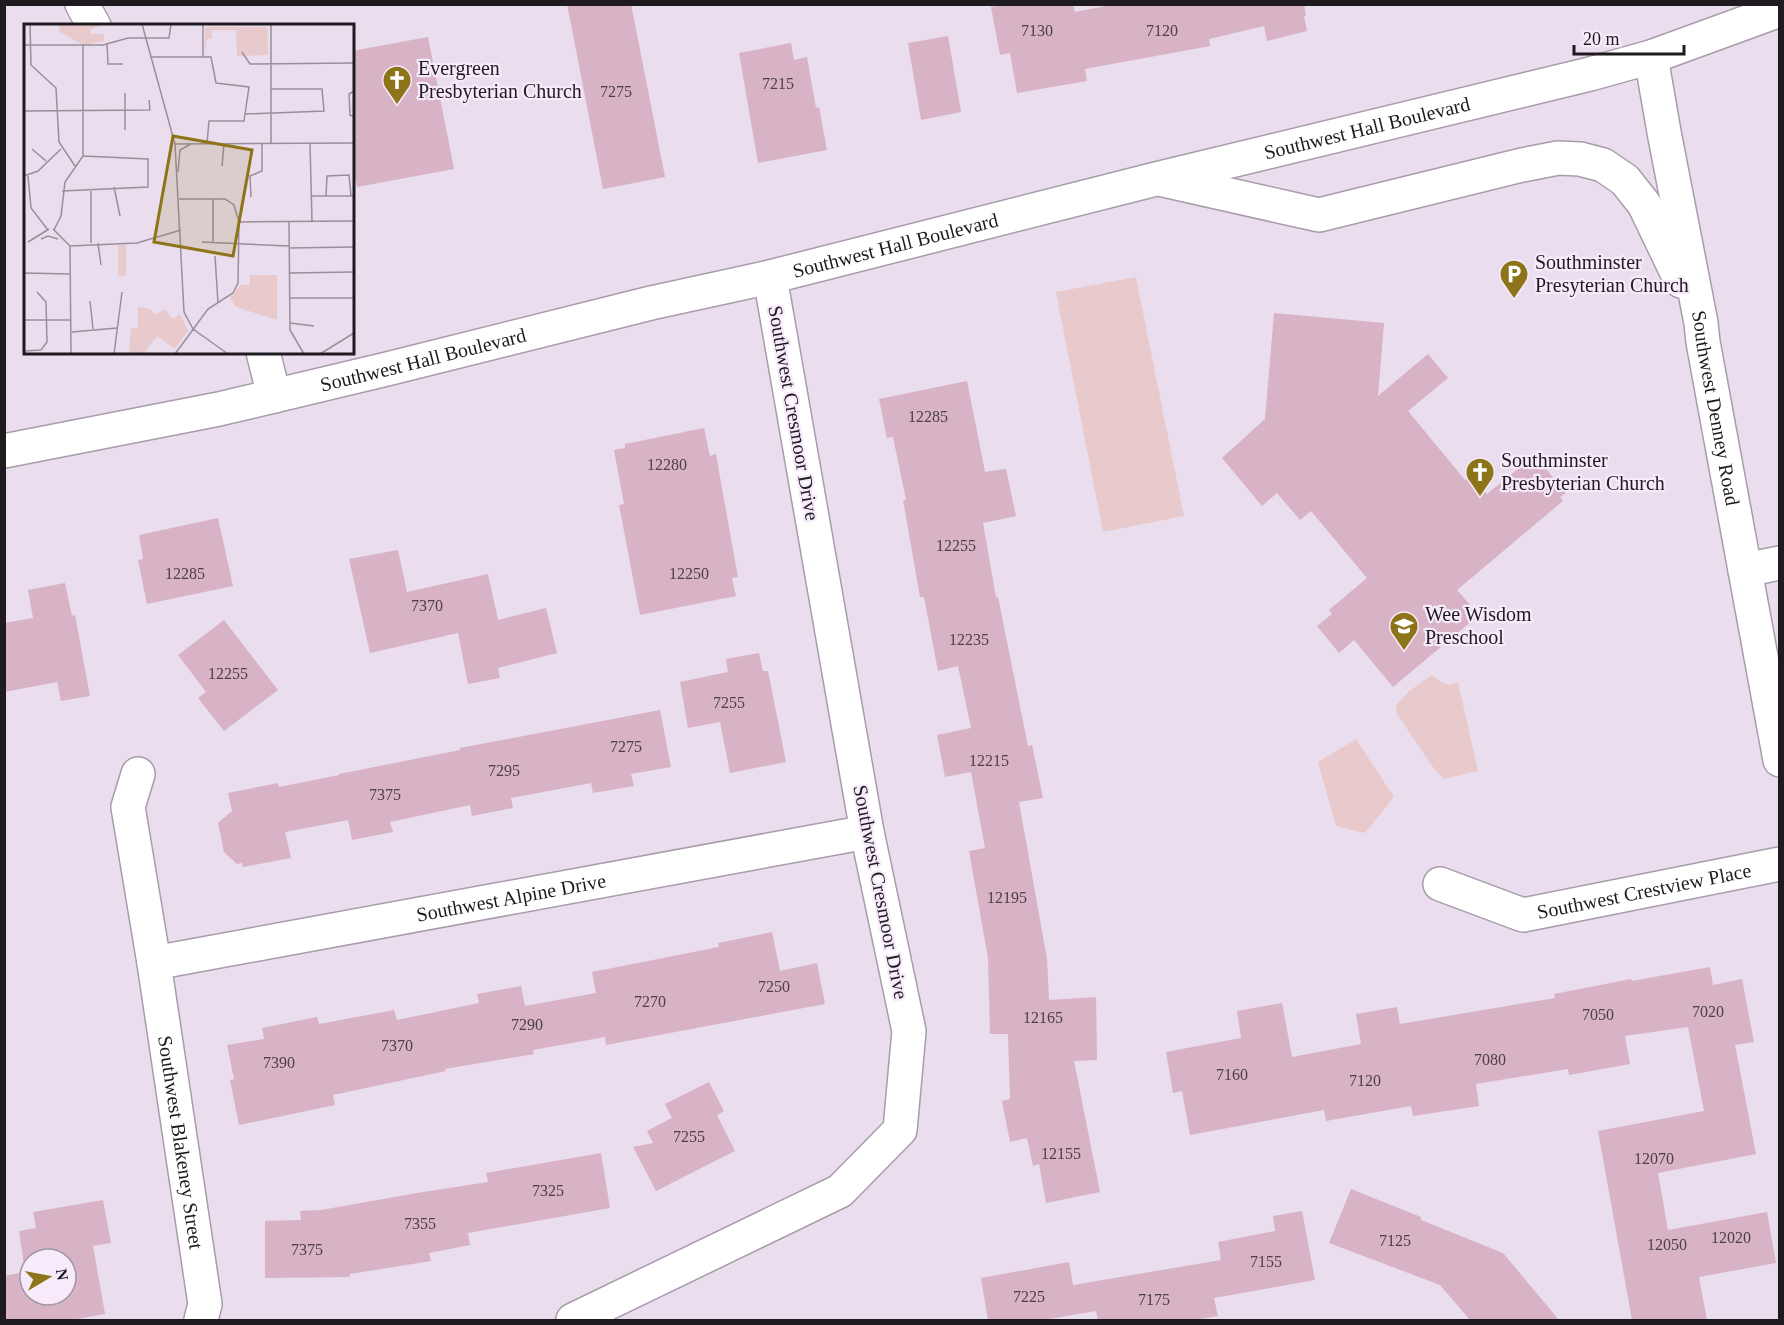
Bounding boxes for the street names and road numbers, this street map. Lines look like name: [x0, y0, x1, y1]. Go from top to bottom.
street label: Southwest Hall Boulevard: [1262, 92, 1472, 163]
street label: Southwest Hall Boulevard: [790, 209, 1000, 282]
street label: Southwest Cresmoor Drive: [764, 304, 824, 522]
street label: Southwest Denney Road: [1688, 309, 1744, 507]
street label: Southwest Hall Boulevard: [318, 324, 528, 396]
street label: Southwest Cresmoor Drive: [849, 783, 913, 1001]
street label: Southwest Crestview Place: [1535, 859, 1753, 923]
street label: Southwest Alpine Drive: [414, 869, 608, 926]
street label: Southwest Blakeney Street: [154, 1034, 208, 1251]

